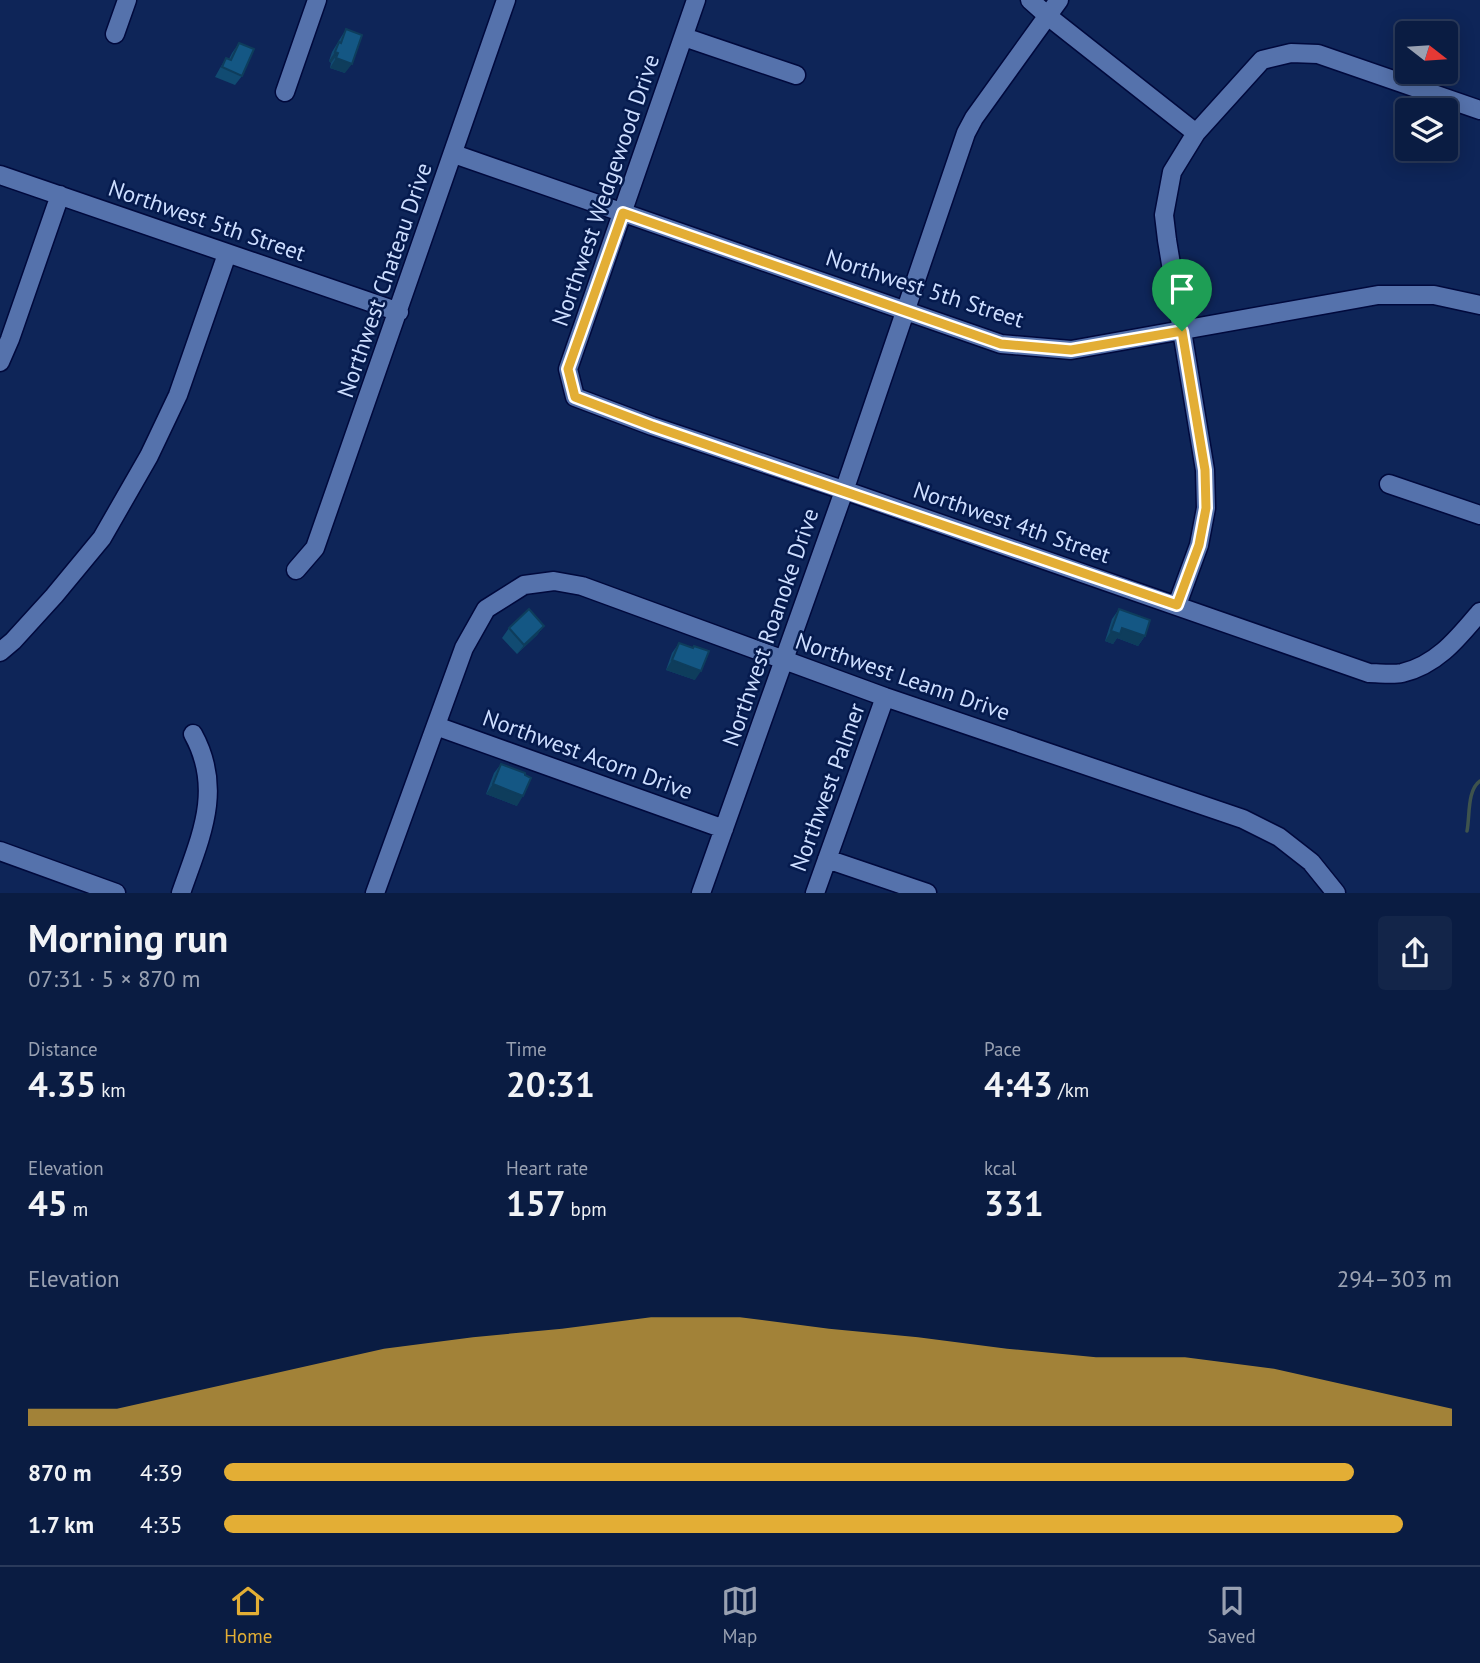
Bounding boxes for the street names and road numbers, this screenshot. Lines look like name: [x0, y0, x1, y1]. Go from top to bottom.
street label: Northwest Wedgewood Drive: [545, 50, 665, 330]
street label: Northwest Chateau Drive: [330, 159, 438, 401]
street label: Northwest 5th Street: [105, 173, 310, 267]
street label: Northwest 5th Street: [822, 242, 1028, 334]
street label: Northwest 4th Street: [910, 475, 1115, 569]
street label: Northwest Roanoke Drive: [716, 504, 824, 750]
street label: Northwest Leann Drive: [792, 626, 1014, 726]
street label: Northwest Palmer: [783, 699, 871, 875]
street label: Northwest Acorn Drive: [479, 703, 697, 805]

